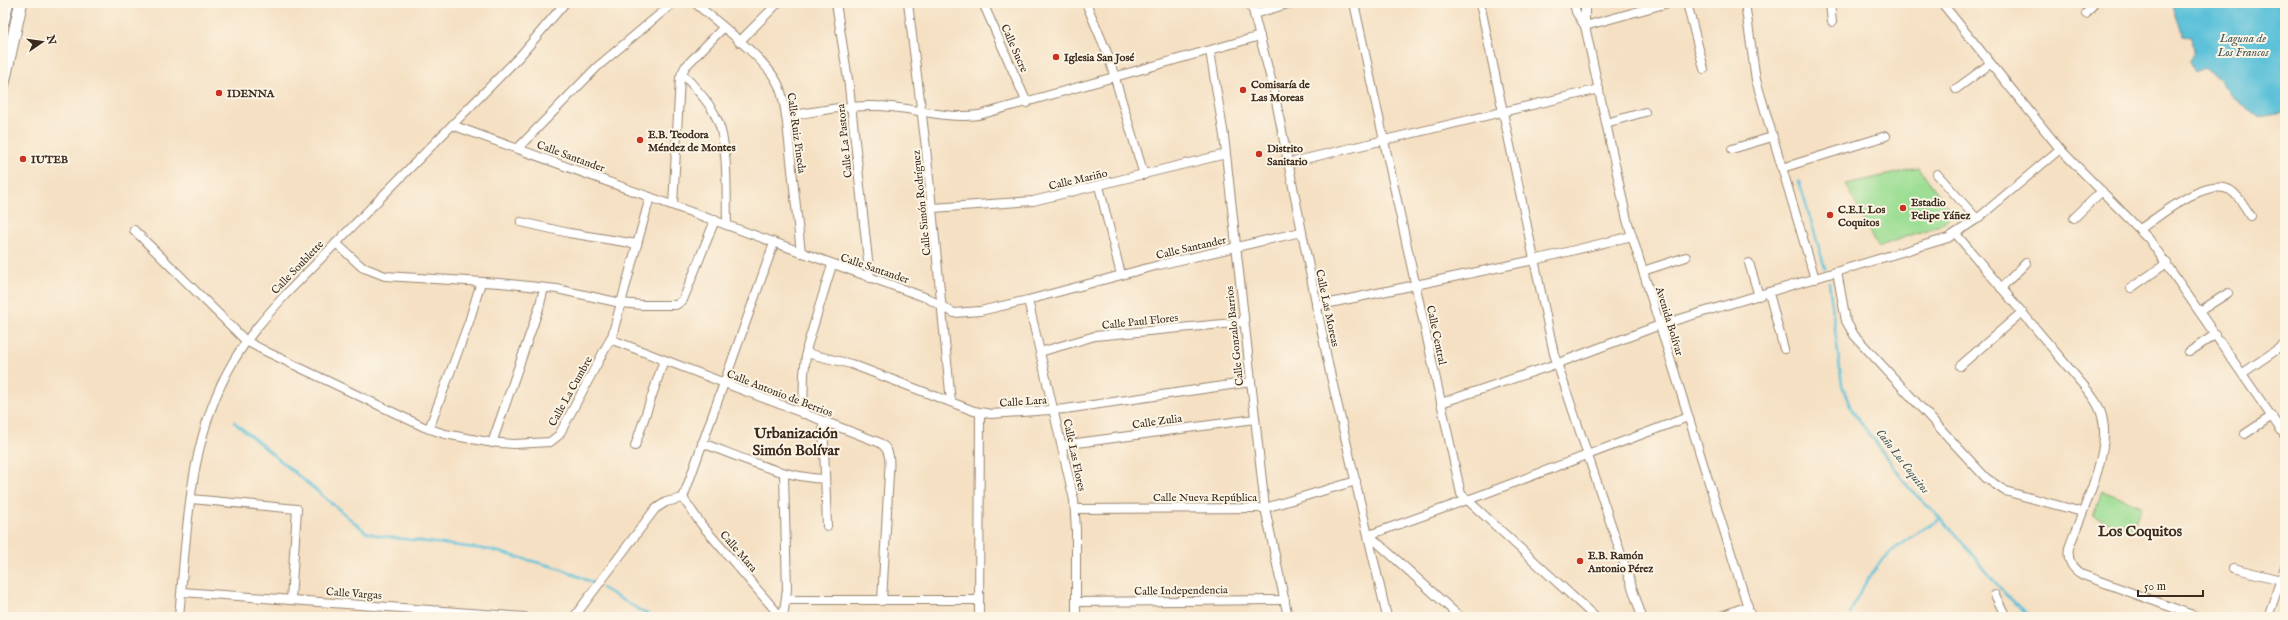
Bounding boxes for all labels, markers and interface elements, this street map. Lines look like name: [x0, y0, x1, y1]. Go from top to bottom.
north arrow: [22, 22, 62, 62]
street label: Calle Sucre: [997, 22, 1031, 75]
water label: Laguna de Los Francos: [2216, 31, 2269, 60]
text: N: [43, 33, 59, 47]
place label: Iglesia San José: [1064, 51, 1134, 65]
marker: Iglesia San José: [1051, 52, 1061, 62]
place label: Comisaría de Las Moreas: [1250, 78, 1310, 105]
marker: Comisaría de Las Moreas: [1238, 85, 1248, 95]
place label: IDENNA: [227, 87, 275, 101]
marker: IDENNA: [214, 88, 224, 98]
street label: Calle Ruiz Pineda: [783, 92, 809, 175]
street label: Calle La Pastora: [834, 103, 856, 179]
place label: E.B. Teodora Méndez de Montes: [648, 128, 736, 155]
marker: E.B. Teodora Méndez de Montes: [635, 135, 645, 145]
street label: Calle Santander: [535, 138, 607, 176]
place label: Distrito Sanitario: [1267, 142, 1308, 169]
street label: Calle Simón Rodríguez: [909, 149, 935, 256]
marker: Distrito Sanitario: [1254, 149, 1264, 159]
place label: IUTEB: [31, 153, 69, 167]
marker: IUTEB: [18, 154, 28, 164]
street label: Calle Mariño: [1047, 166, 1109, 194]
place label: Estadio Felipe Yáñez: [1911, 196, 1971, 223]
place label: C.E.I. Los Coquitos: [1838, 203, 1885, 230]
marker: Estadio Felipe Yáñez: [1898, 203, 1908, 213]
marker: C.E.I. Los Coquitos: [1825, 210, 1835, 220]
street label: Calle Santander: [1155, 233, 1228, 263]
street label: Calle Soublette: [268, 238, 327, 298]
street label: Calle Santander: [839, 251, 911, 287]
street label: Calle Las Moreas: [1312, 268, 1342, 348]
street label: Avenida Bolívar: [1652, 284, 1686, 358]
street label: Calle Gonzalo Barrios: [1223, 285, 1247, 387]
street label: Calle Central: [1423, 304, 1449, 366]
street label: Calle Paul Flores: [1101, 311, 1179, 333]
street label: Calle La Cumbre: [546, 354, 596, 429]
street label: Calle Antonio de Berrios: [725, 367, 835, 421]
street label: Calle Lara: [999, 393, 1047, 411]
street label: Calle Zulia: [1131, 412, 1183, 432]
street label: Calle Las Flores: [1060, 418, 1089, 493]
district label: Urbanización Simón Bolívar: [752, 424, 840, 460]
water label: Caño Los Coquitos: [1873, 426, 1933, 497]
street label: Calle Nueva República: [1153, 491, 1257, 505]
district label: Los Coquitos: [2098, 522, 2183, 541]
street label: Calle Mara: [717, 528, 760, 575]
place label: E.B. Ramón Antonio Pérez: [1587, 549, 1654, 576]
marker: E.B. Ramón Antonio Pérez: [1575, 556, 1585, 566]
scale bar: [2138, 572, 2203, 598]
text: 50 m: [2144, 579, 2166, 594]
street label: Calle Independencia: [1134, 583, 1228, 599]
street label: Calle Vargas: [326, 585, 382, 603]

